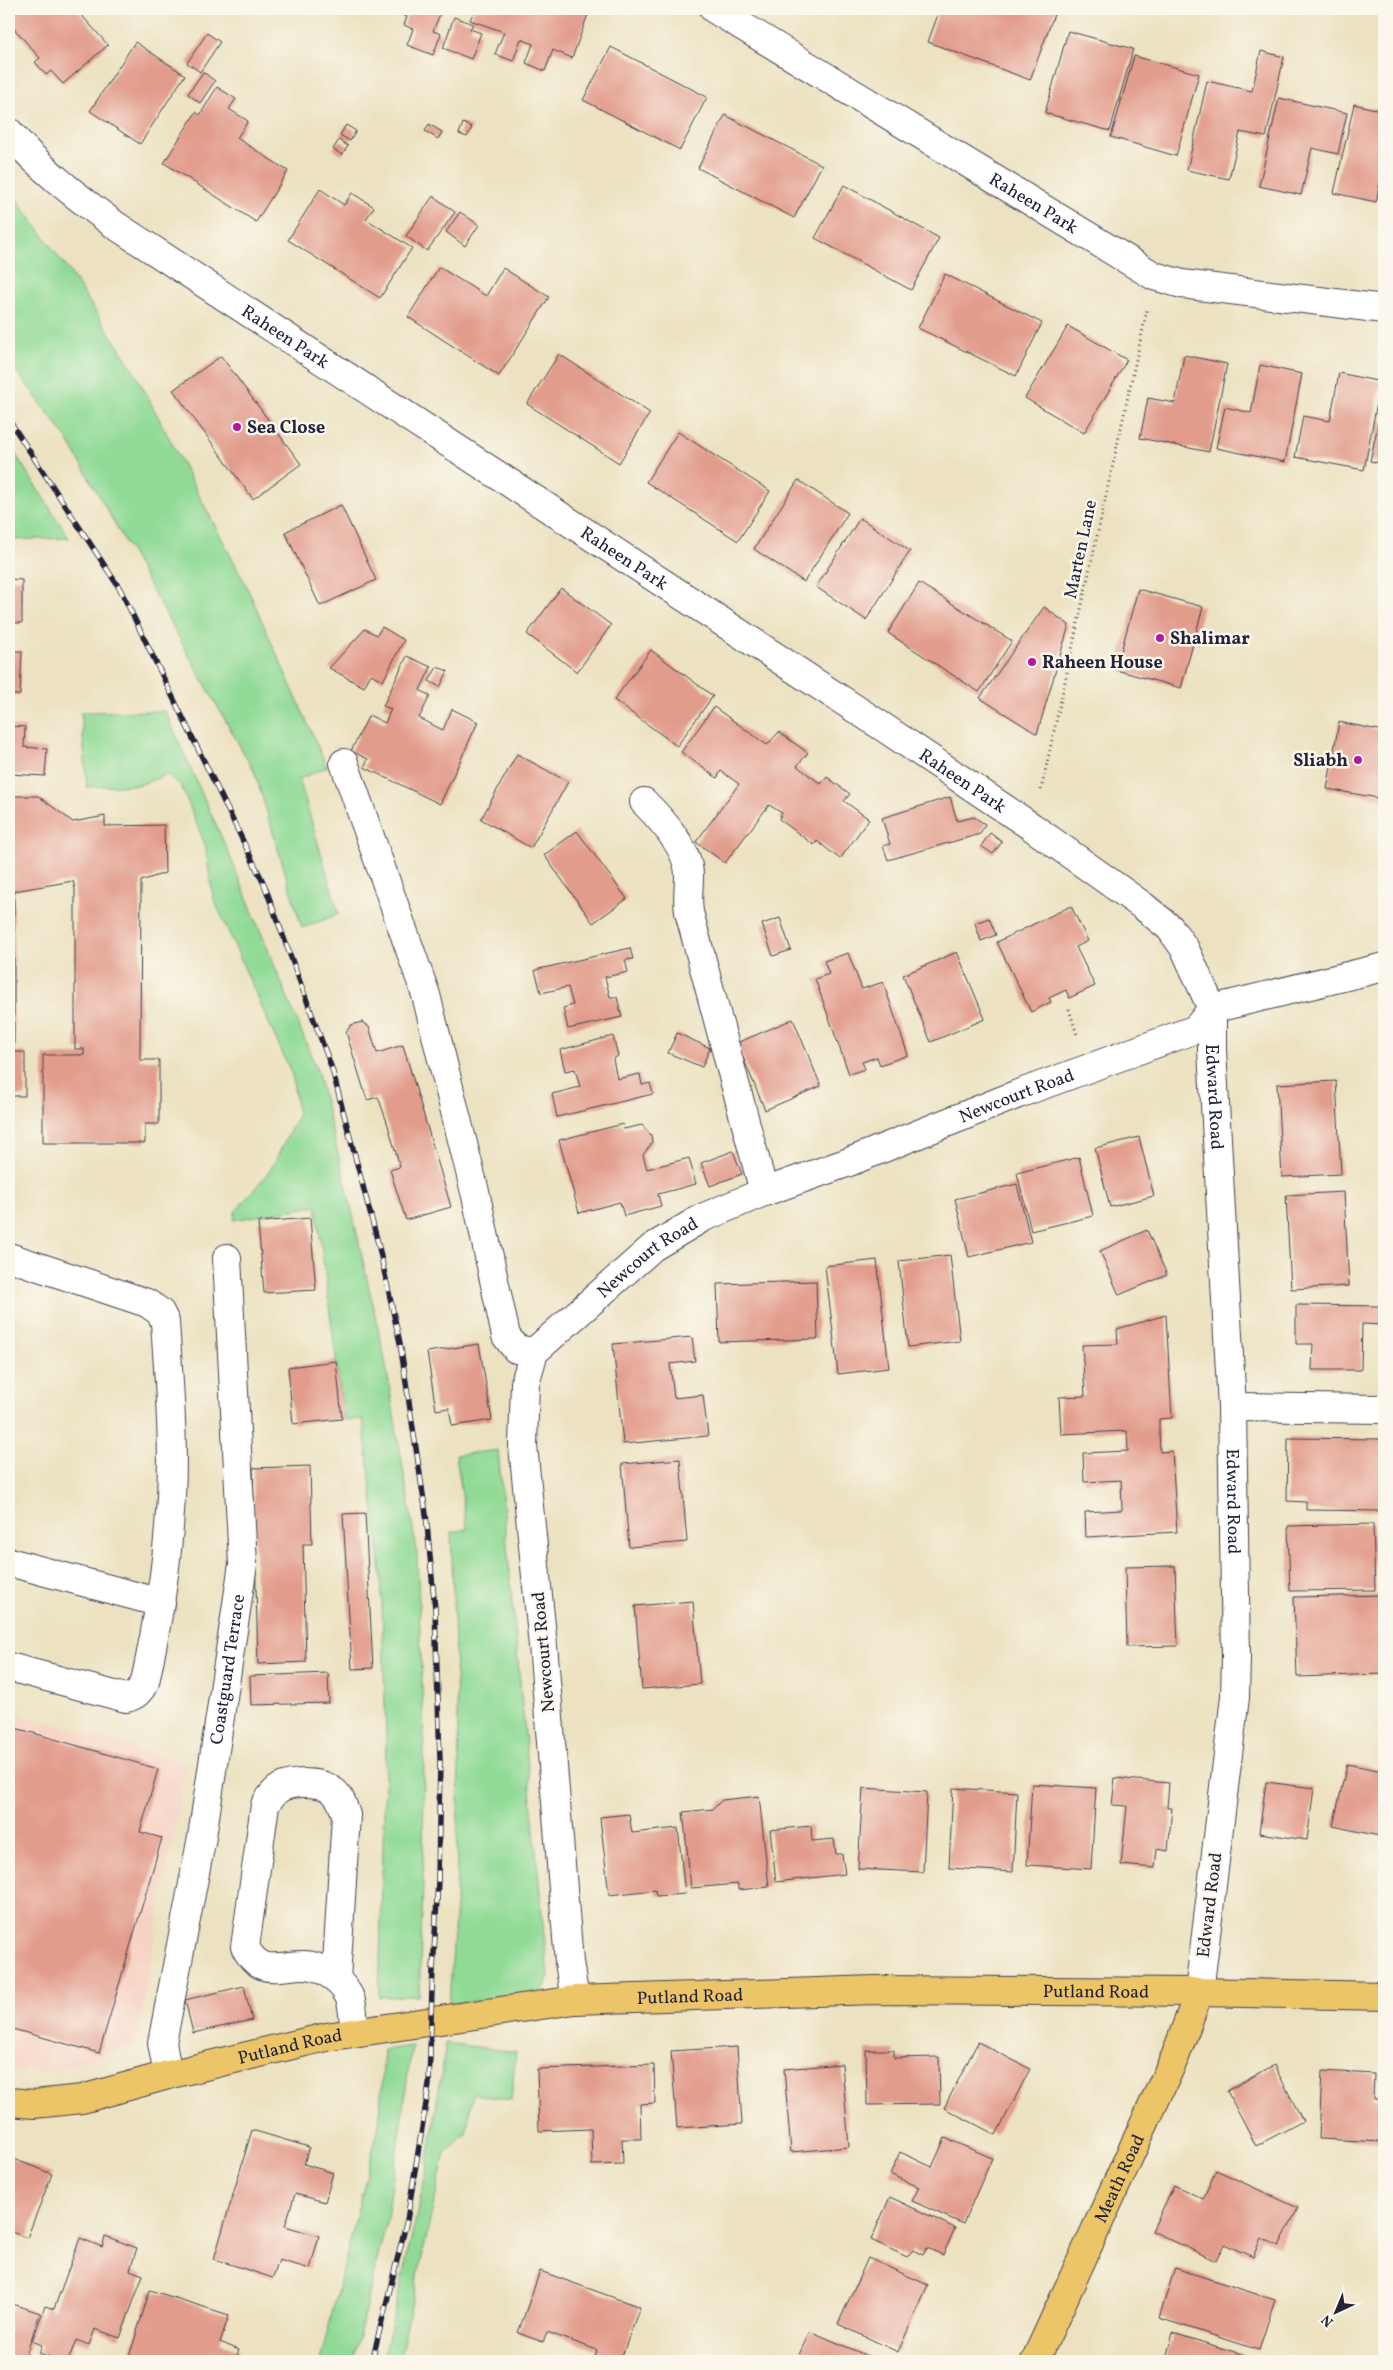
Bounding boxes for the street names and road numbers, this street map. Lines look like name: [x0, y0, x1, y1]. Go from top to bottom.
street label: Raheen Park: [984, 168, 1082, 241]
street label: Raheen Park: [236, 300, 334, 376]
street label: Marten Lane: [1059, 498, 1104, 601]
street label: Raheen Park: [575, 521, 673, 597]
street label: Raheen Park: [913, 744, 1011, 820]
street label: Edward Road: [1198, 1044, 1229, 1151]
street label: Newcourt Road: [956, 1064, 1078, 1130]
street label: Newcourt Road: [592, 1212, 703, 1305]
street label: Edward Road: [1219, 1448, 1245, 1555]
street label: Newcourt Road: [527, 1590, 562, 1713]
street label: Coastguard Terrace: [205, 1593, 252, 1746]
street label: Edward Road: [1192, 1851, 1229, 1959]
street label: Putland Road: [1043, 1980, 1149, 2006]
street label: Putland Road: [636, 1983, 744, 2012]
street label: Putland Road: [236, 2024, 344, 2072]
street label: Meath Road: [1089, 2131, 1152, 2227]

